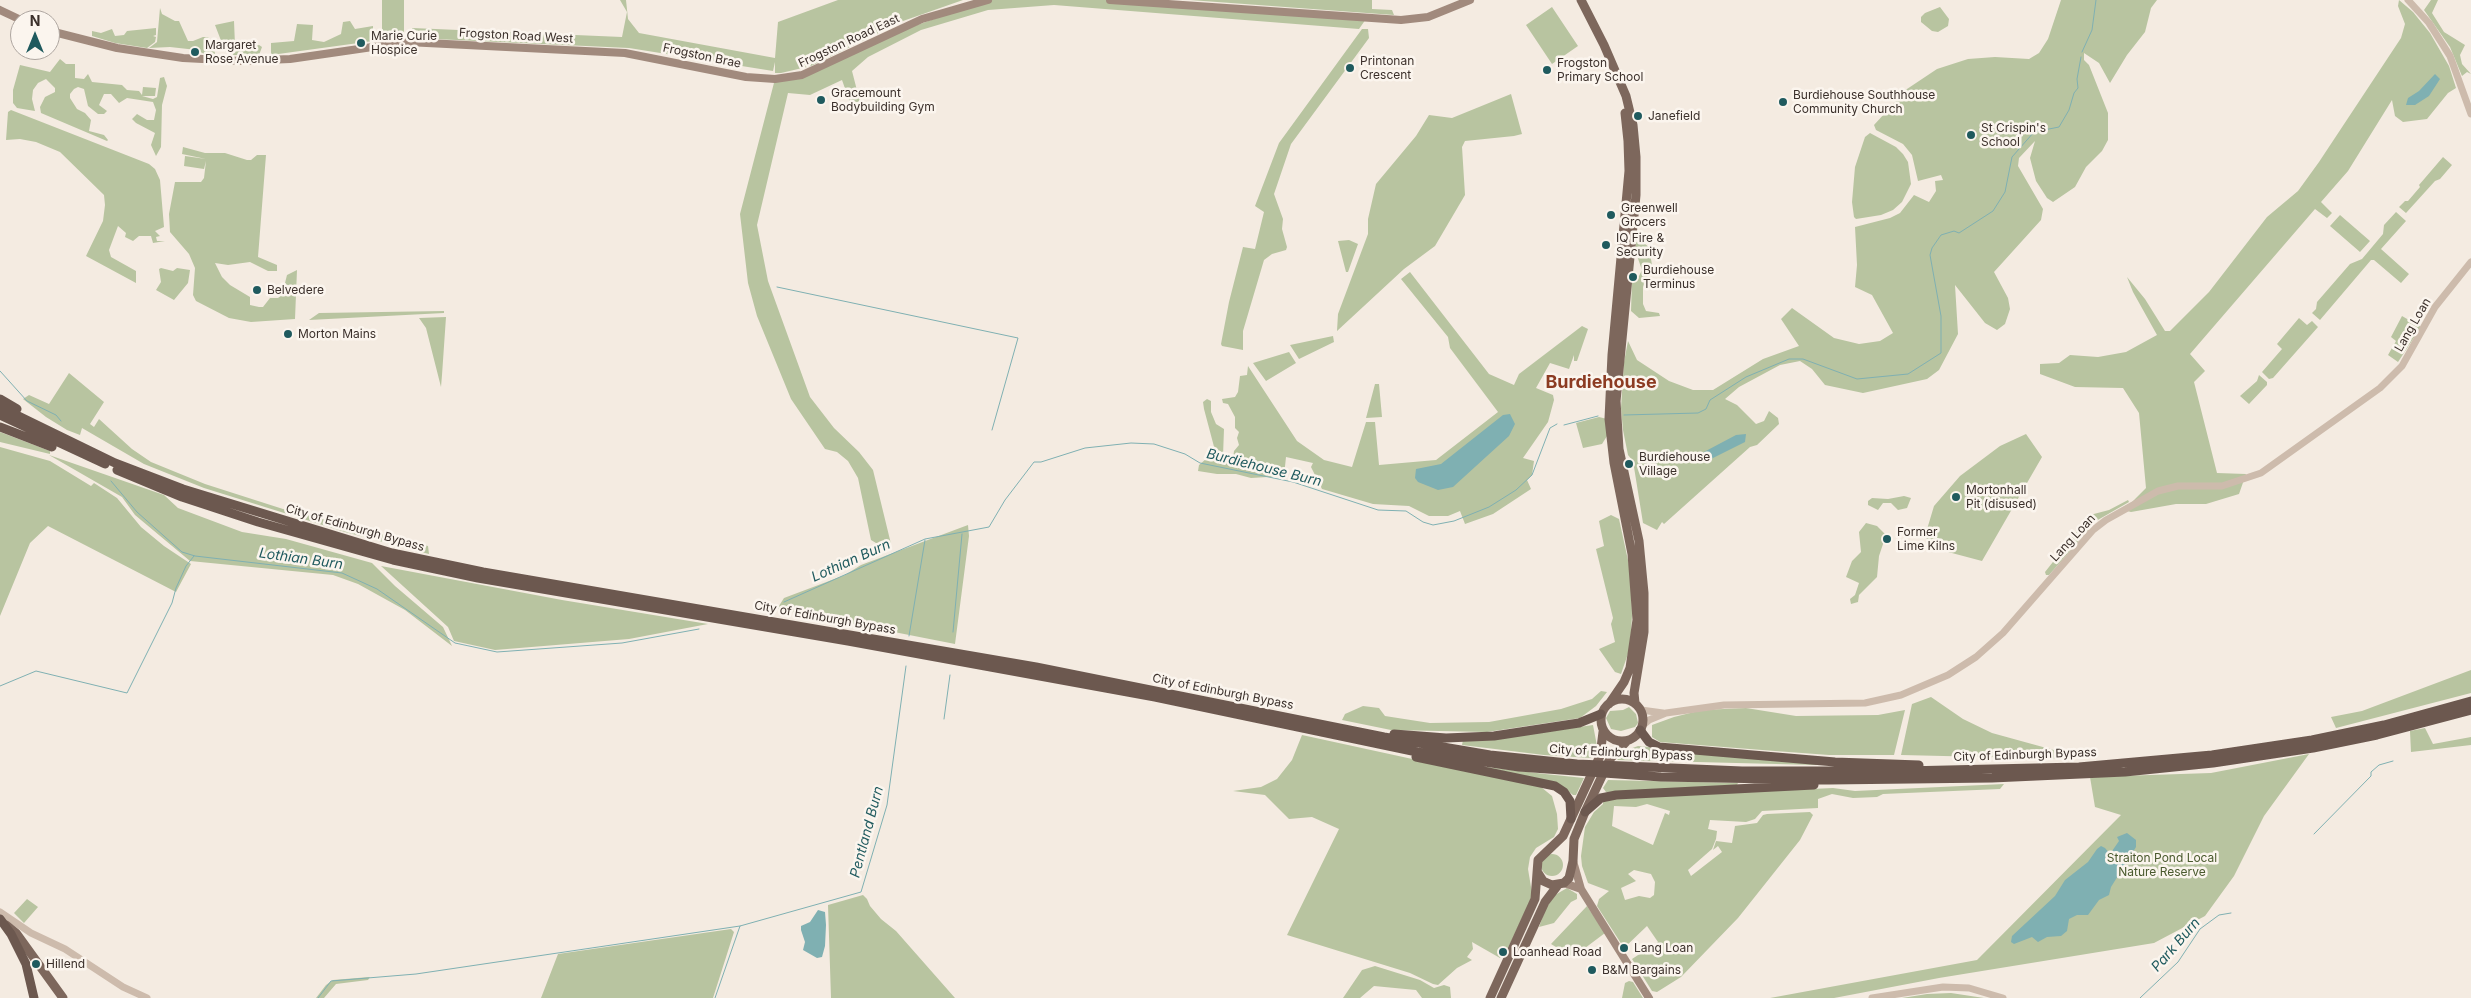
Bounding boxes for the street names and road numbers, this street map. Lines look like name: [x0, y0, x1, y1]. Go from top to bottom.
street label: Frogston Road East: [796, 11, 902, 71]
street label: Frogston Road West: [459, 26, 573, 46]
street label: Frogston Brae: [662, 41, 742, 71]
street label: Lang Loan: [2392, 296, 2434, 354]
street label: City of Edinburgh Bypass: [284, 501, 426, 555]
street label: Lang Loan: [2048, 511, 2098, 565]
street label: City of Edinburgh Bypass: [753, 598, 897, 638]
street label: City of Edinburgh Bypass: [1151, 671, 1295, 713]
street label: City of Edinburgh Bypass: [1549, 742, 1693, 764]
street label: City of Edinburgh Bypass: [1953, 745, 2097, 765]

